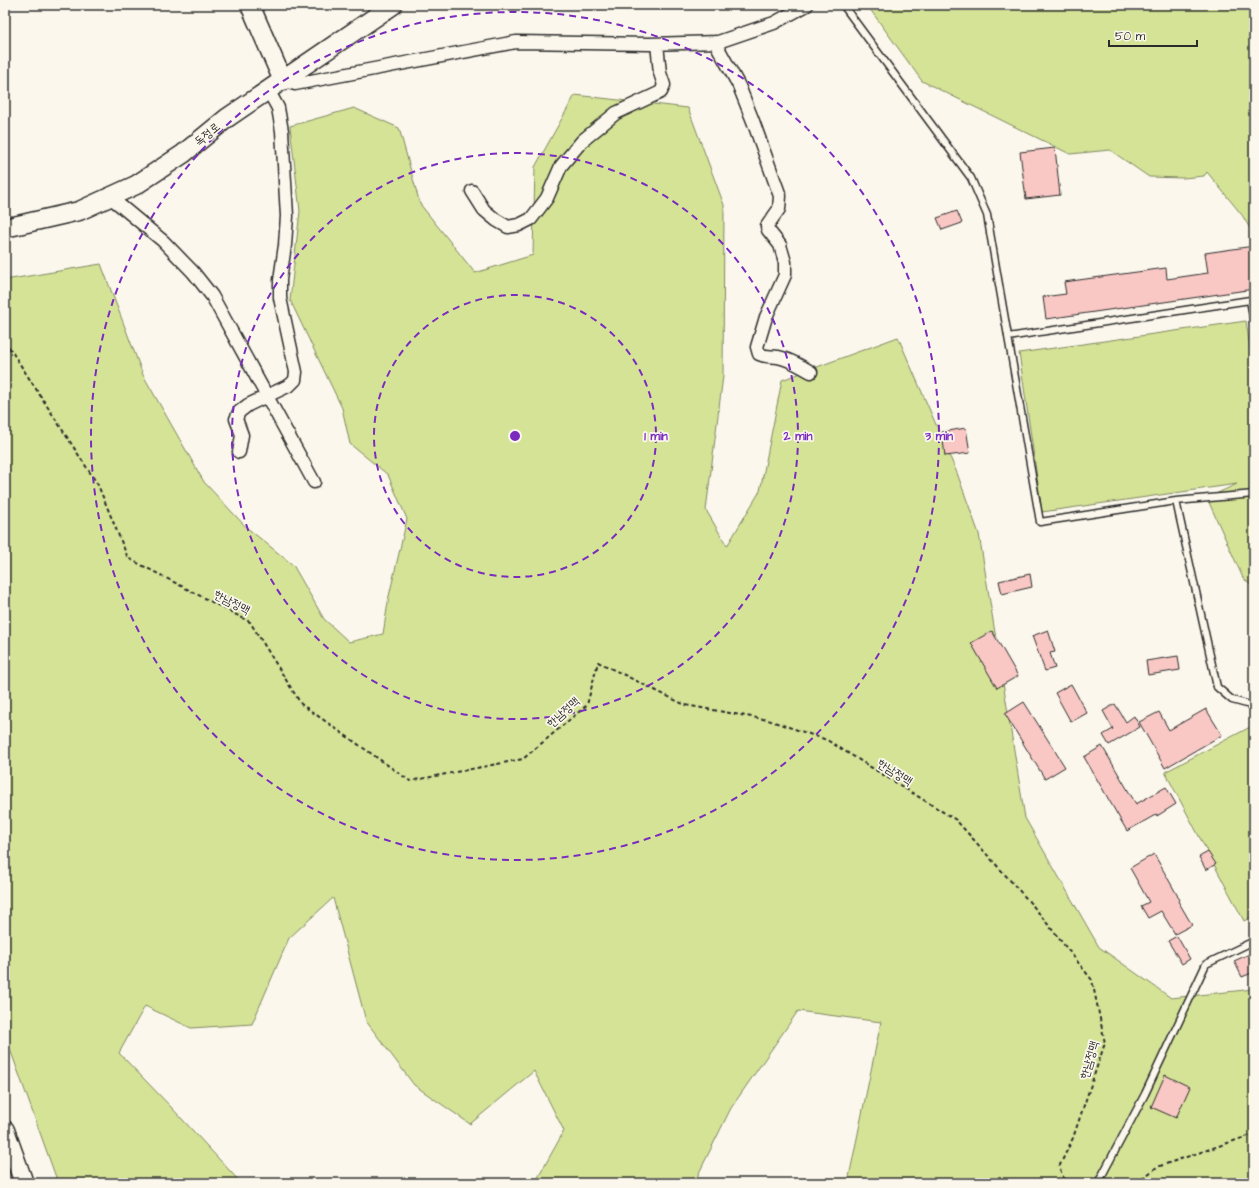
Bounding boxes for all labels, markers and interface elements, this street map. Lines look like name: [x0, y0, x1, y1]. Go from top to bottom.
scale bar: [1109, 22, 1197, 48]
text: 50 m: [1115, 28, 1146, 45]
street label: 독정로: [191, 119, 224, 150]
text: 1 min: [644, 428, 668, 445]
text: 2 min: [783, 428, 812, 445]
text: 3 min: [924, 428, 953, 445]
centre of rings: [508, 429, 522, 443]
street label: 한남정맥: [211, 586, 253, 619]
street label: 한남정맥: [543, 693, 583, 732]
street label: 한남정맥: [874, 755, 916, 790]
street label: 한남정맥: [1076, 1039, 1103, 1081]

